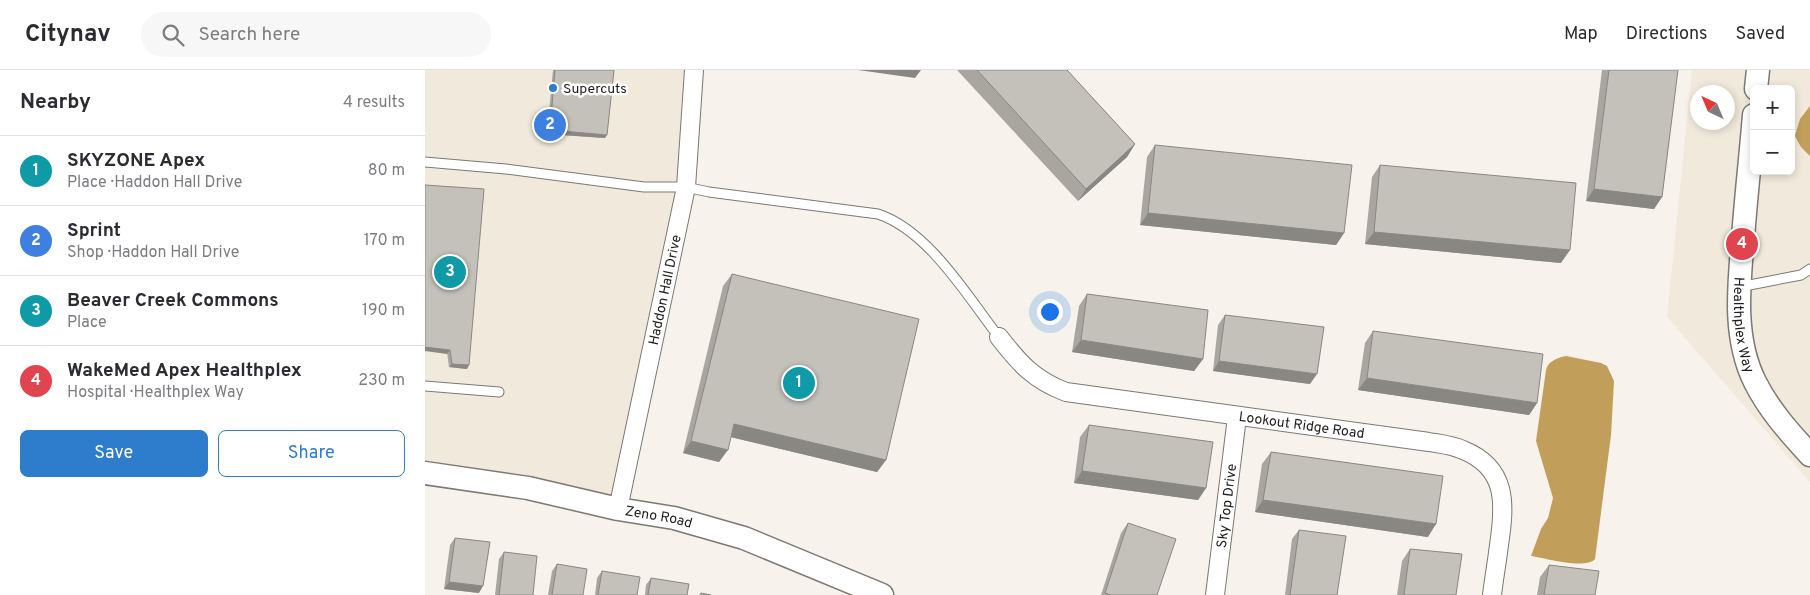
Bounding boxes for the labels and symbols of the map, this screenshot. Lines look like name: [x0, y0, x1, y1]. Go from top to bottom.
place label: Supercuts: [563, 81, 627, 98]
marker: Supercuts: [547, 82, 559, 94]
north arrow: [1690, 85, 1735, 130]
pin: 2: [534, 106, 566, 144]
pin: 4: [1726, 225, 1758, 263]
street label: Haddon Hall Drive: [646, 233, 686, 347]
pin: 3: [434, 253, 466, 291]
street label: Healthplex Way: [1729, 277, 1757, 376]
your location: [1037, 299, 1063, 325]
pin: 1: [783, 364, 815, 402]
street label: Lookout Ridge Road: [1238, 409, 1365, 443]
street label: Sky Top Drive: [1214, 463, 1241, 549]
street label: Zeno Road: [624, 503, 694, 533]

